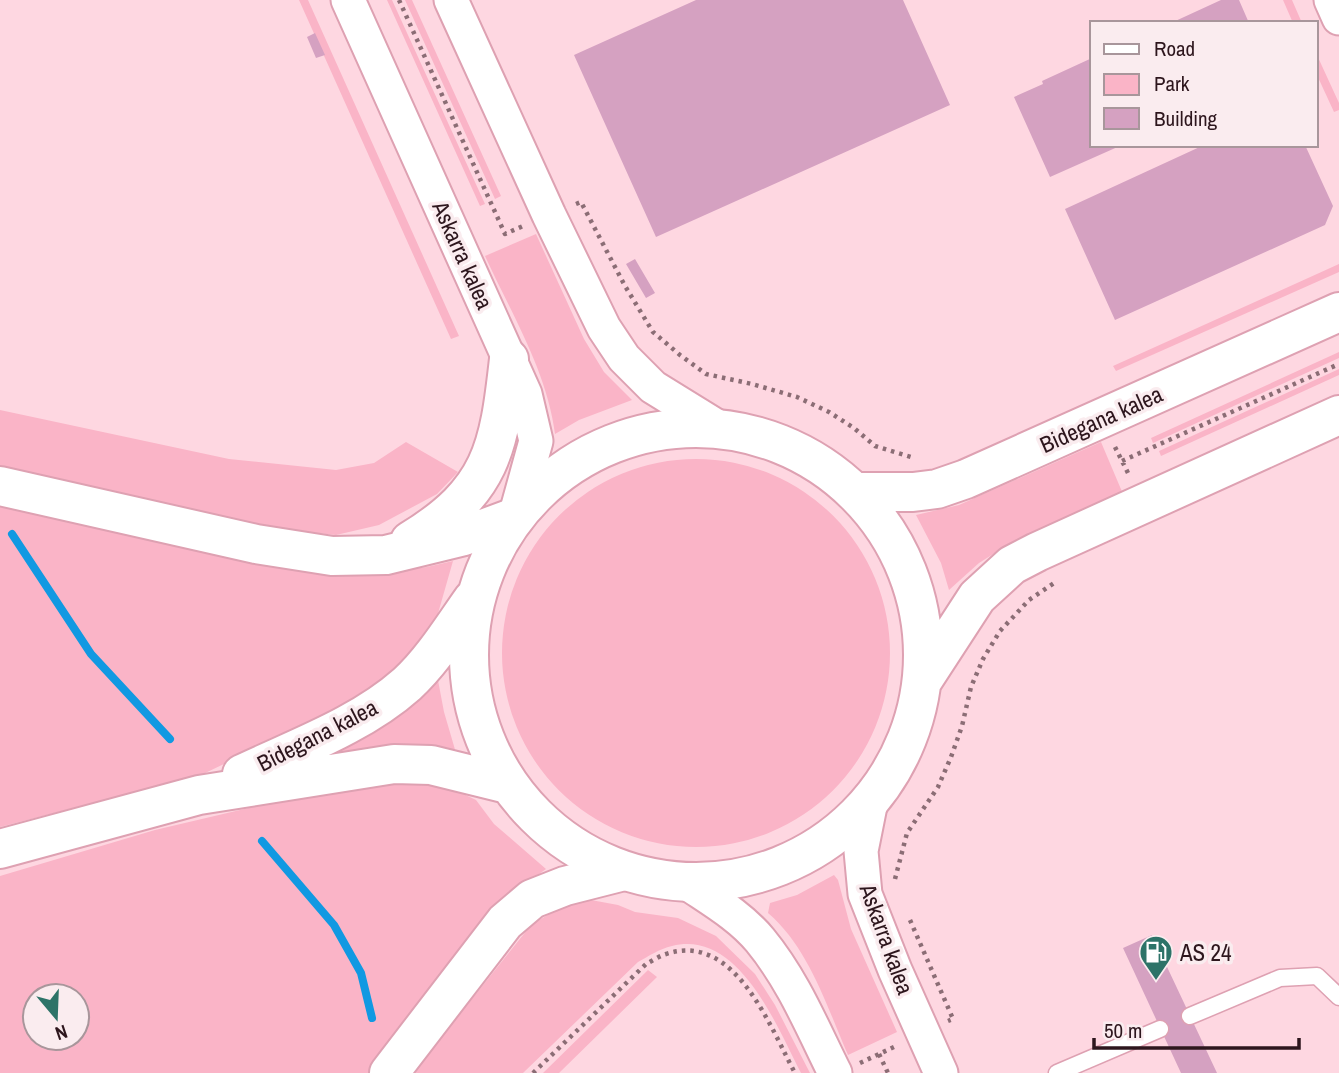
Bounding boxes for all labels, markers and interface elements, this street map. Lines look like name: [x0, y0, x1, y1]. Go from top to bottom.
legend: [1090, 21, 1318, 147]
text: Road: [1154, 34, 1195, 63]
text: Park: [1154, 69, 1190, 98]
text: Building: [1154, 104, 1218, 133]
street label: Askarra kalea: [425, 195, 501, 314]
street label: Bidegana kalea: [1035, 378, 1168, 460]
street label: Bidegana kalea: [252, 691, 383, 779]
street label: Askarra kalea: [852, 879, 921, 999]
fuel station icon: AS 24: [1137, 933, 1175, 982]
place label: AS 24: [1179, 937, 1232, 968]
north arrow: [21, 982, 91, 1052]
scale bar: [1094, 1006, 1299, 1050]
text: 50 m: [1104, 1016, 1142, 1045]
text: N: [52, 1019, 71, 1047]

